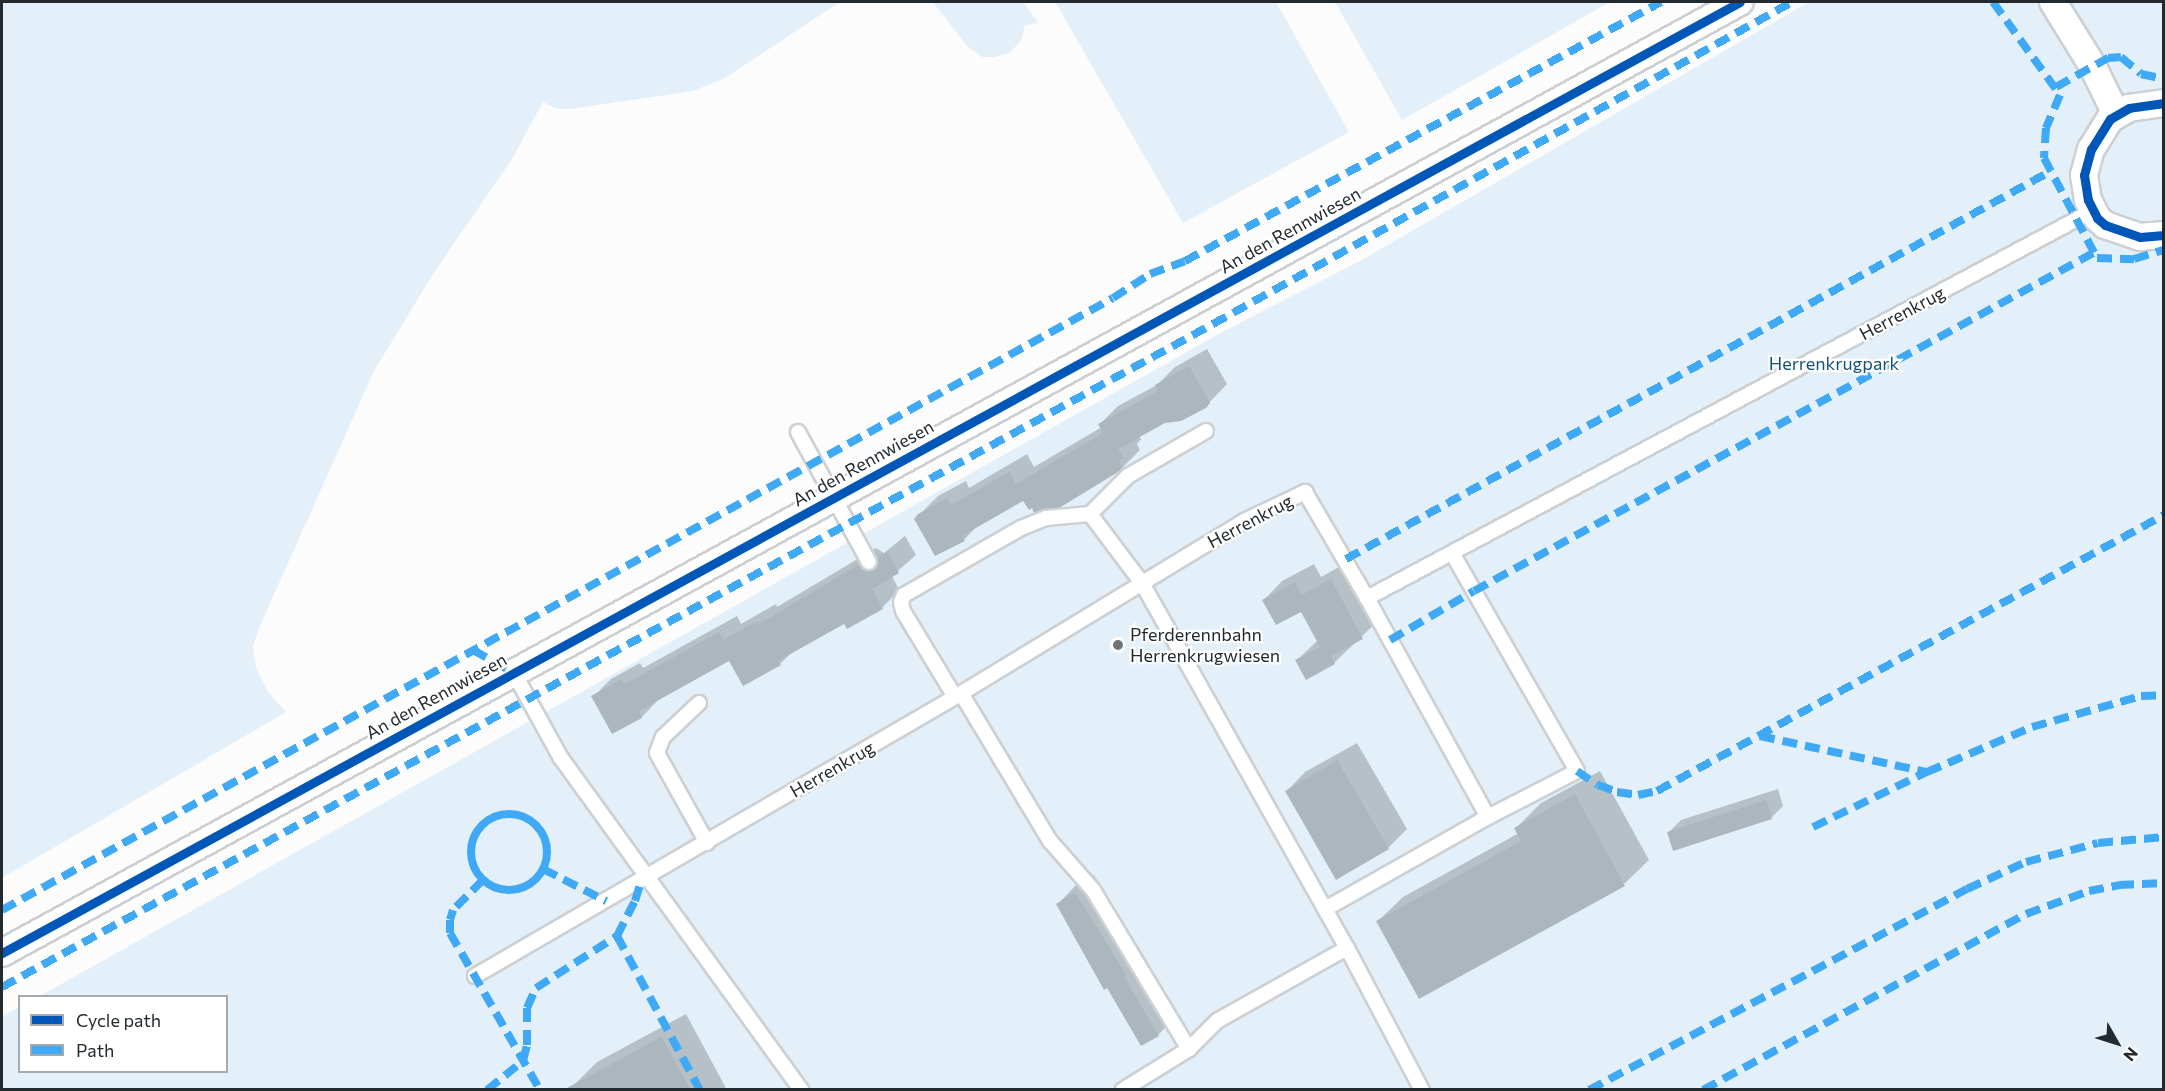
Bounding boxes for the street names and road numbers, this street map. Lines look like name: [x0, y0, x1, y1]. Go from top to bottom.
street label: An den Rennwiesen: [1216, 182, 1364, 278]
street label: Herrenkrug: [1856, 281, 1948, 345]
street label: An den Rennwiesen: [789, 415, 937, 511]
street label: Herrenkrug: [1204, 489, 1296, 553]
street label: An den Rennwiesen: [362, 648, 510, 744]
street label: Herrenkrug: [786, 736, 878, 802]

